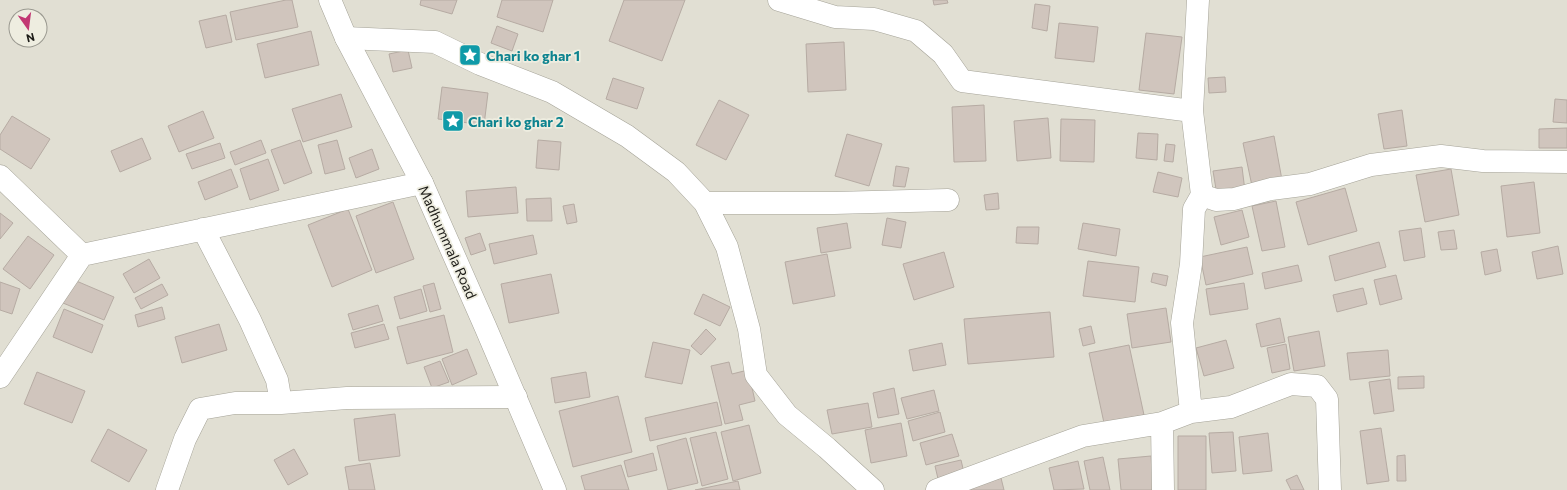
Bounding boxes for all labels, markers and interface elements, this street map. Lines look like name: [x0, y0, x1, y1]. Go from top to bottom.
north arrow: [8, 8, 48, 48]
text: N: [25, 31, 36, 45]
place icon: Chari ko ghar 1: [457, 42, 483, 68]
place label: Chari ko ghar 1: [486, 47, 580, 64]
place icon: Chari ko ghar 2: [440, 108, 466, 134]
place label: Chari ko ghar 2: [468, 113, 564, 130]
street label: Madhummala Road: [415, 183, 481, 301]

